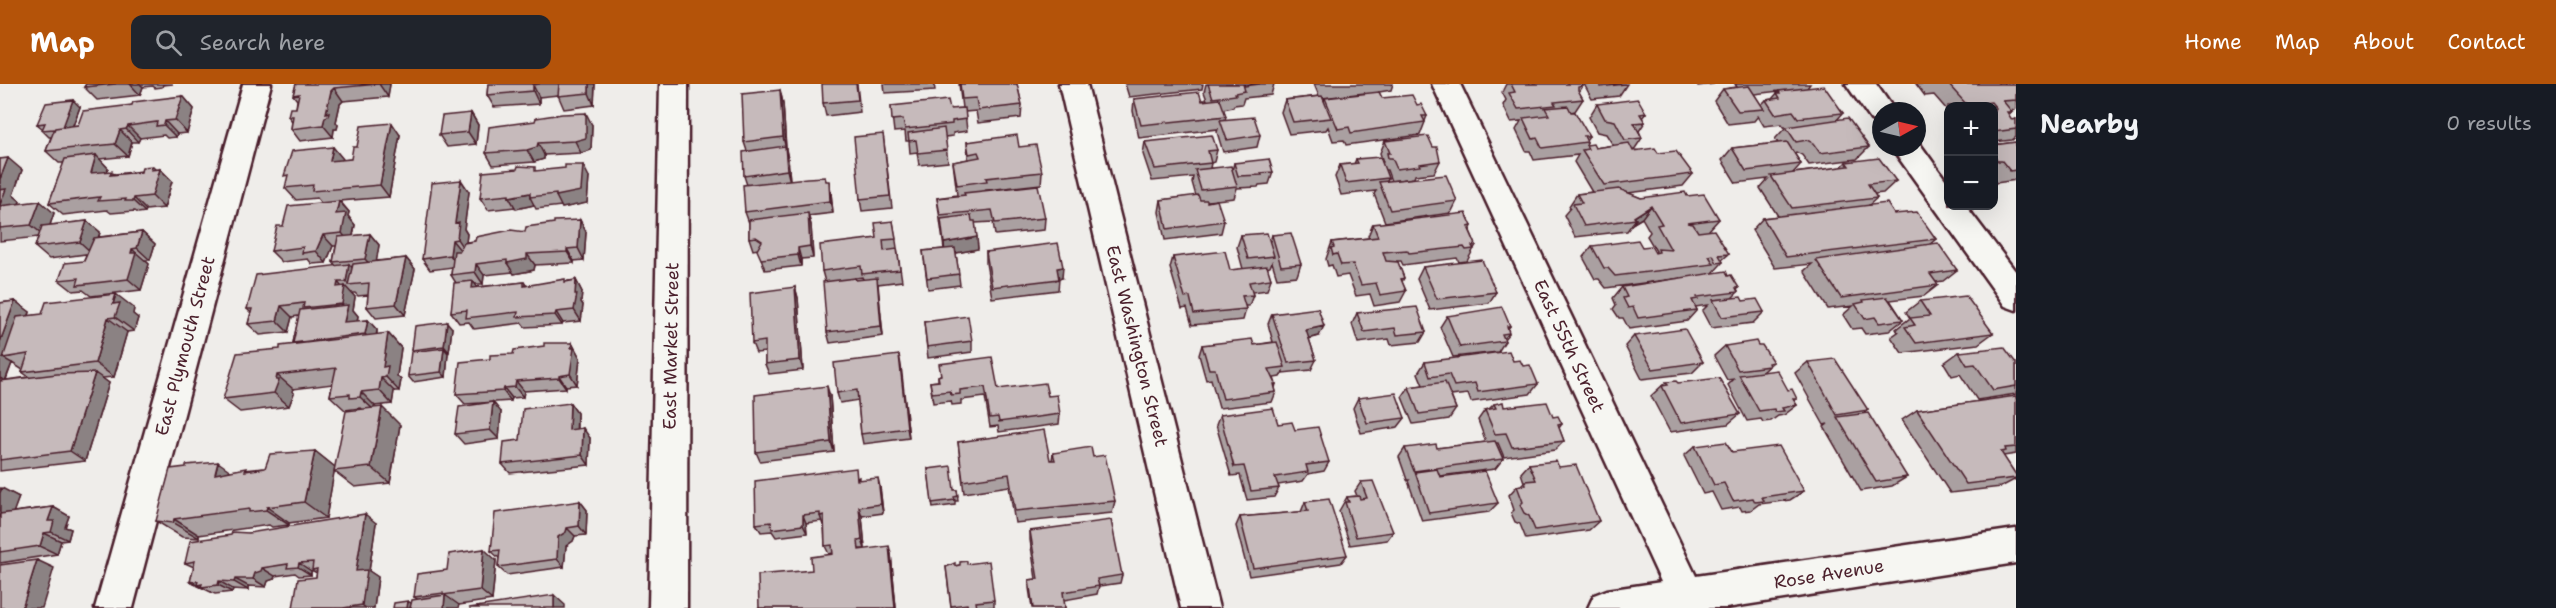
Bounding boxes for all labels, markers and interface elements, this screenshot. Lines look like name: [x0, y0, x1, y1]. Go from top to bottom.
search box: [131, 15, 551, 69]
text: Map: [30, 23, 95, 61]
icon: search: [152, 26, 185, 59]
text: Search here: [200, 28, 325, 57]
text: Home: [2184, 28, 2242, 56]
text: Map: [2275, 28, 2320, 56]
text: About: [2353, 28, 2414, 56]
text: Contact: [2447, 28, 2526, 56]
north arrow: [1872, 102, 1926, 156]
map controls: [1944, 102, 1998, 210]
button: +: [1944, 102, 1998, 156]
text: Nearby: [2040, 106, 2139, 141]
text: 0 results: [2446, 110, 2532, 136]
button: −: [1944, 156, 1998, 210]
street label: East Washington Street: [1100, 243, 1174, 449]
street label: East Plymouth Street: [149, 253, 221, 438]
street label: East Market Street: [658, 262, 684, 430]
street label: East 55th Street: [1528, 276, 1610, 416]
street label: Rose Avenue: [1772, 553, 1886, 595]

